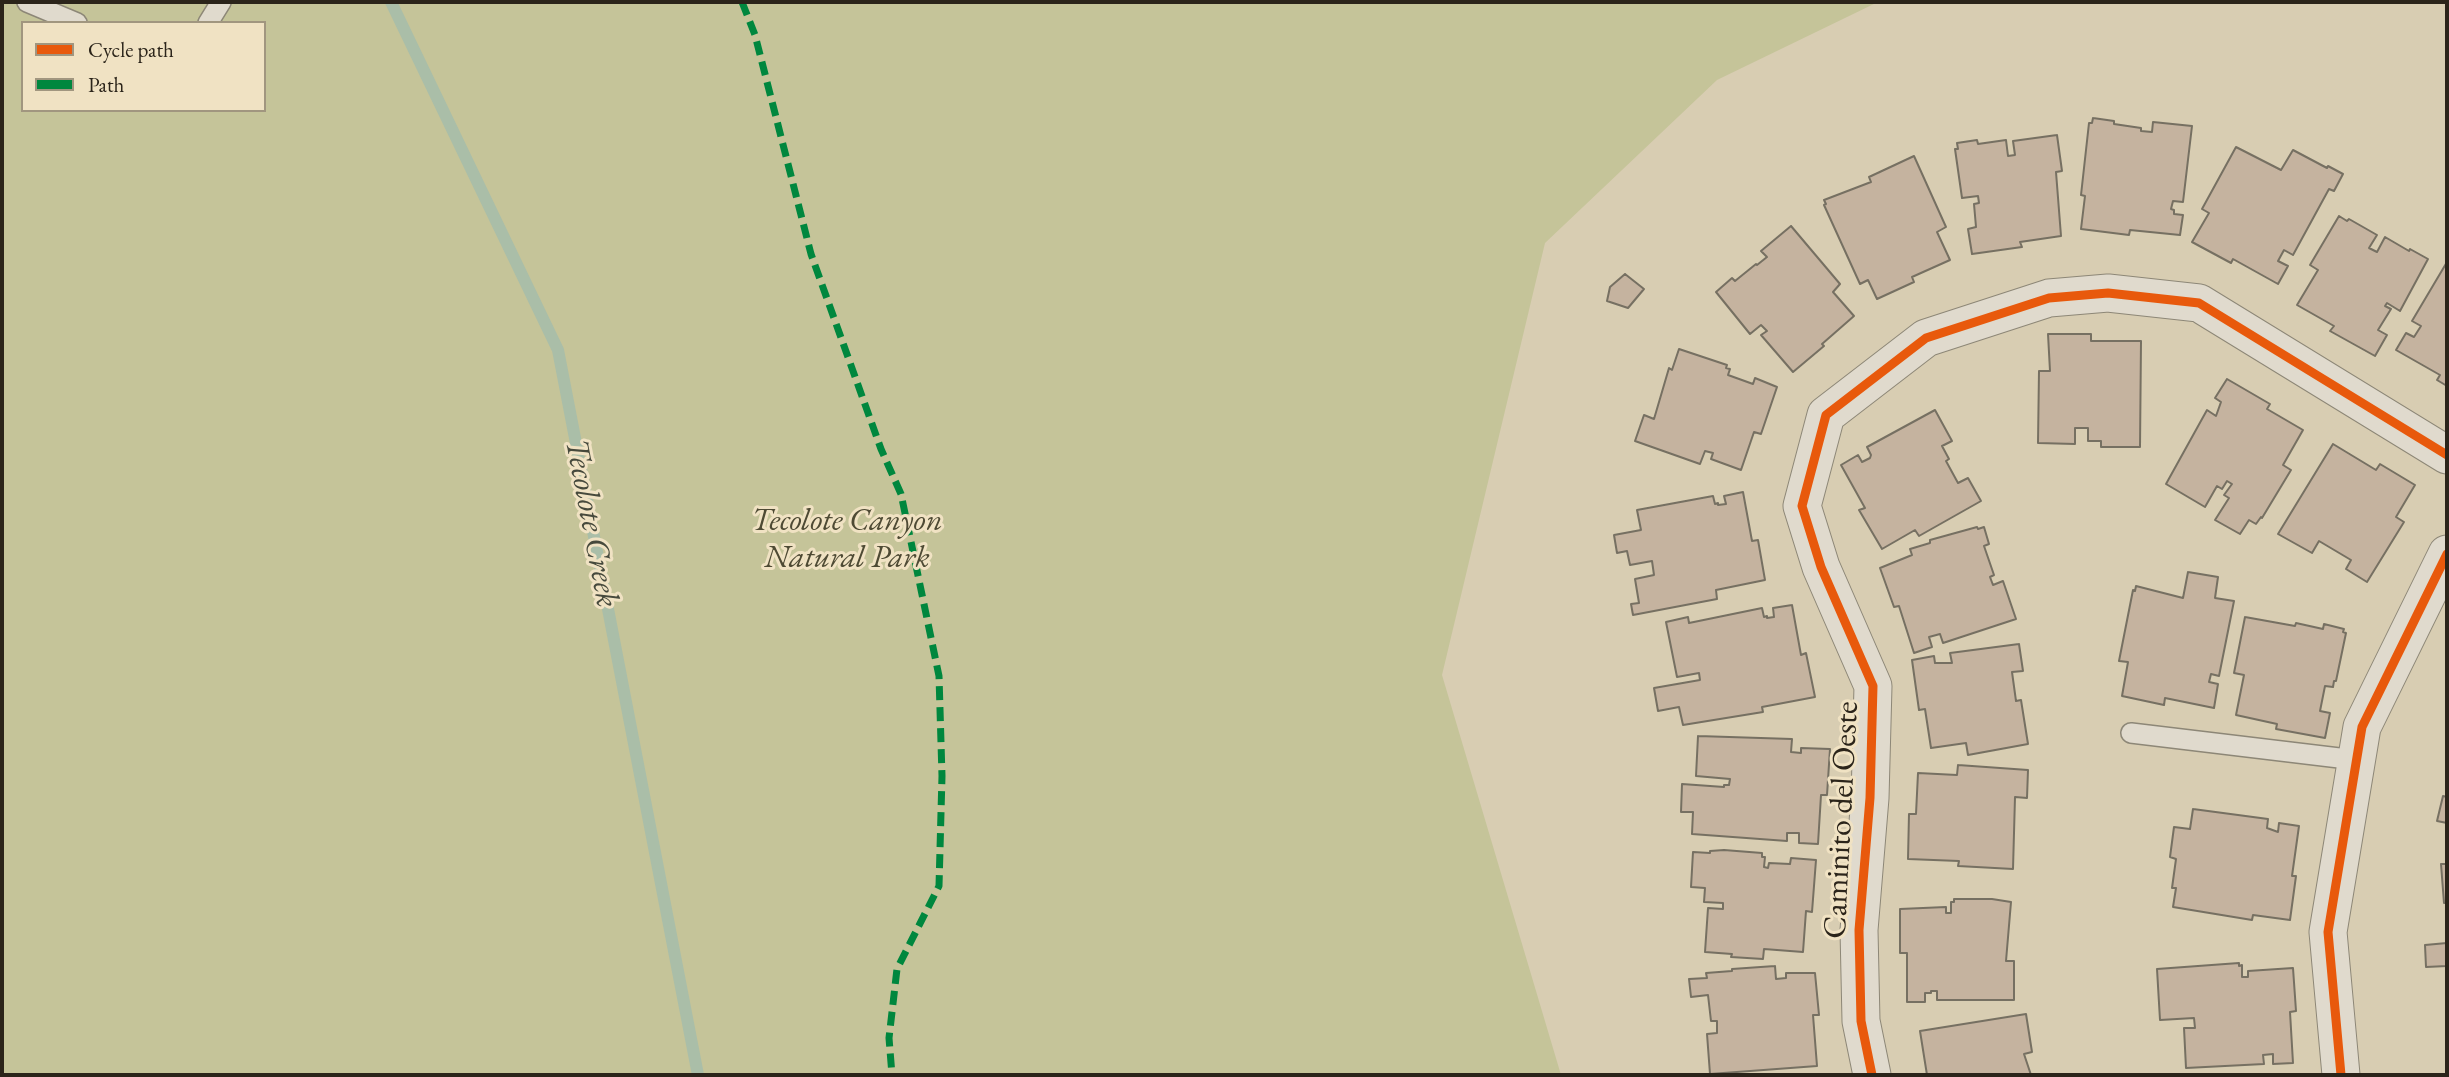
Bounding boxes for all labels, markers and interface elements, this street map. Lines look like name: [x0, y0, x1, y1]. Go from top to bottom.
legend: [21, 21, 266, 112]
text: Cycle path: [88, 36, 174, 63]
text: Path: [88, 71, 124, 98]
water label: Tecolote Creek: [555, 435, 627, 611]
park label: Tecolote Canyon Natural Park: [751, 502, 943, 577]
street label: Caminito del Oeste: [1817, 700, 1867, 940]

